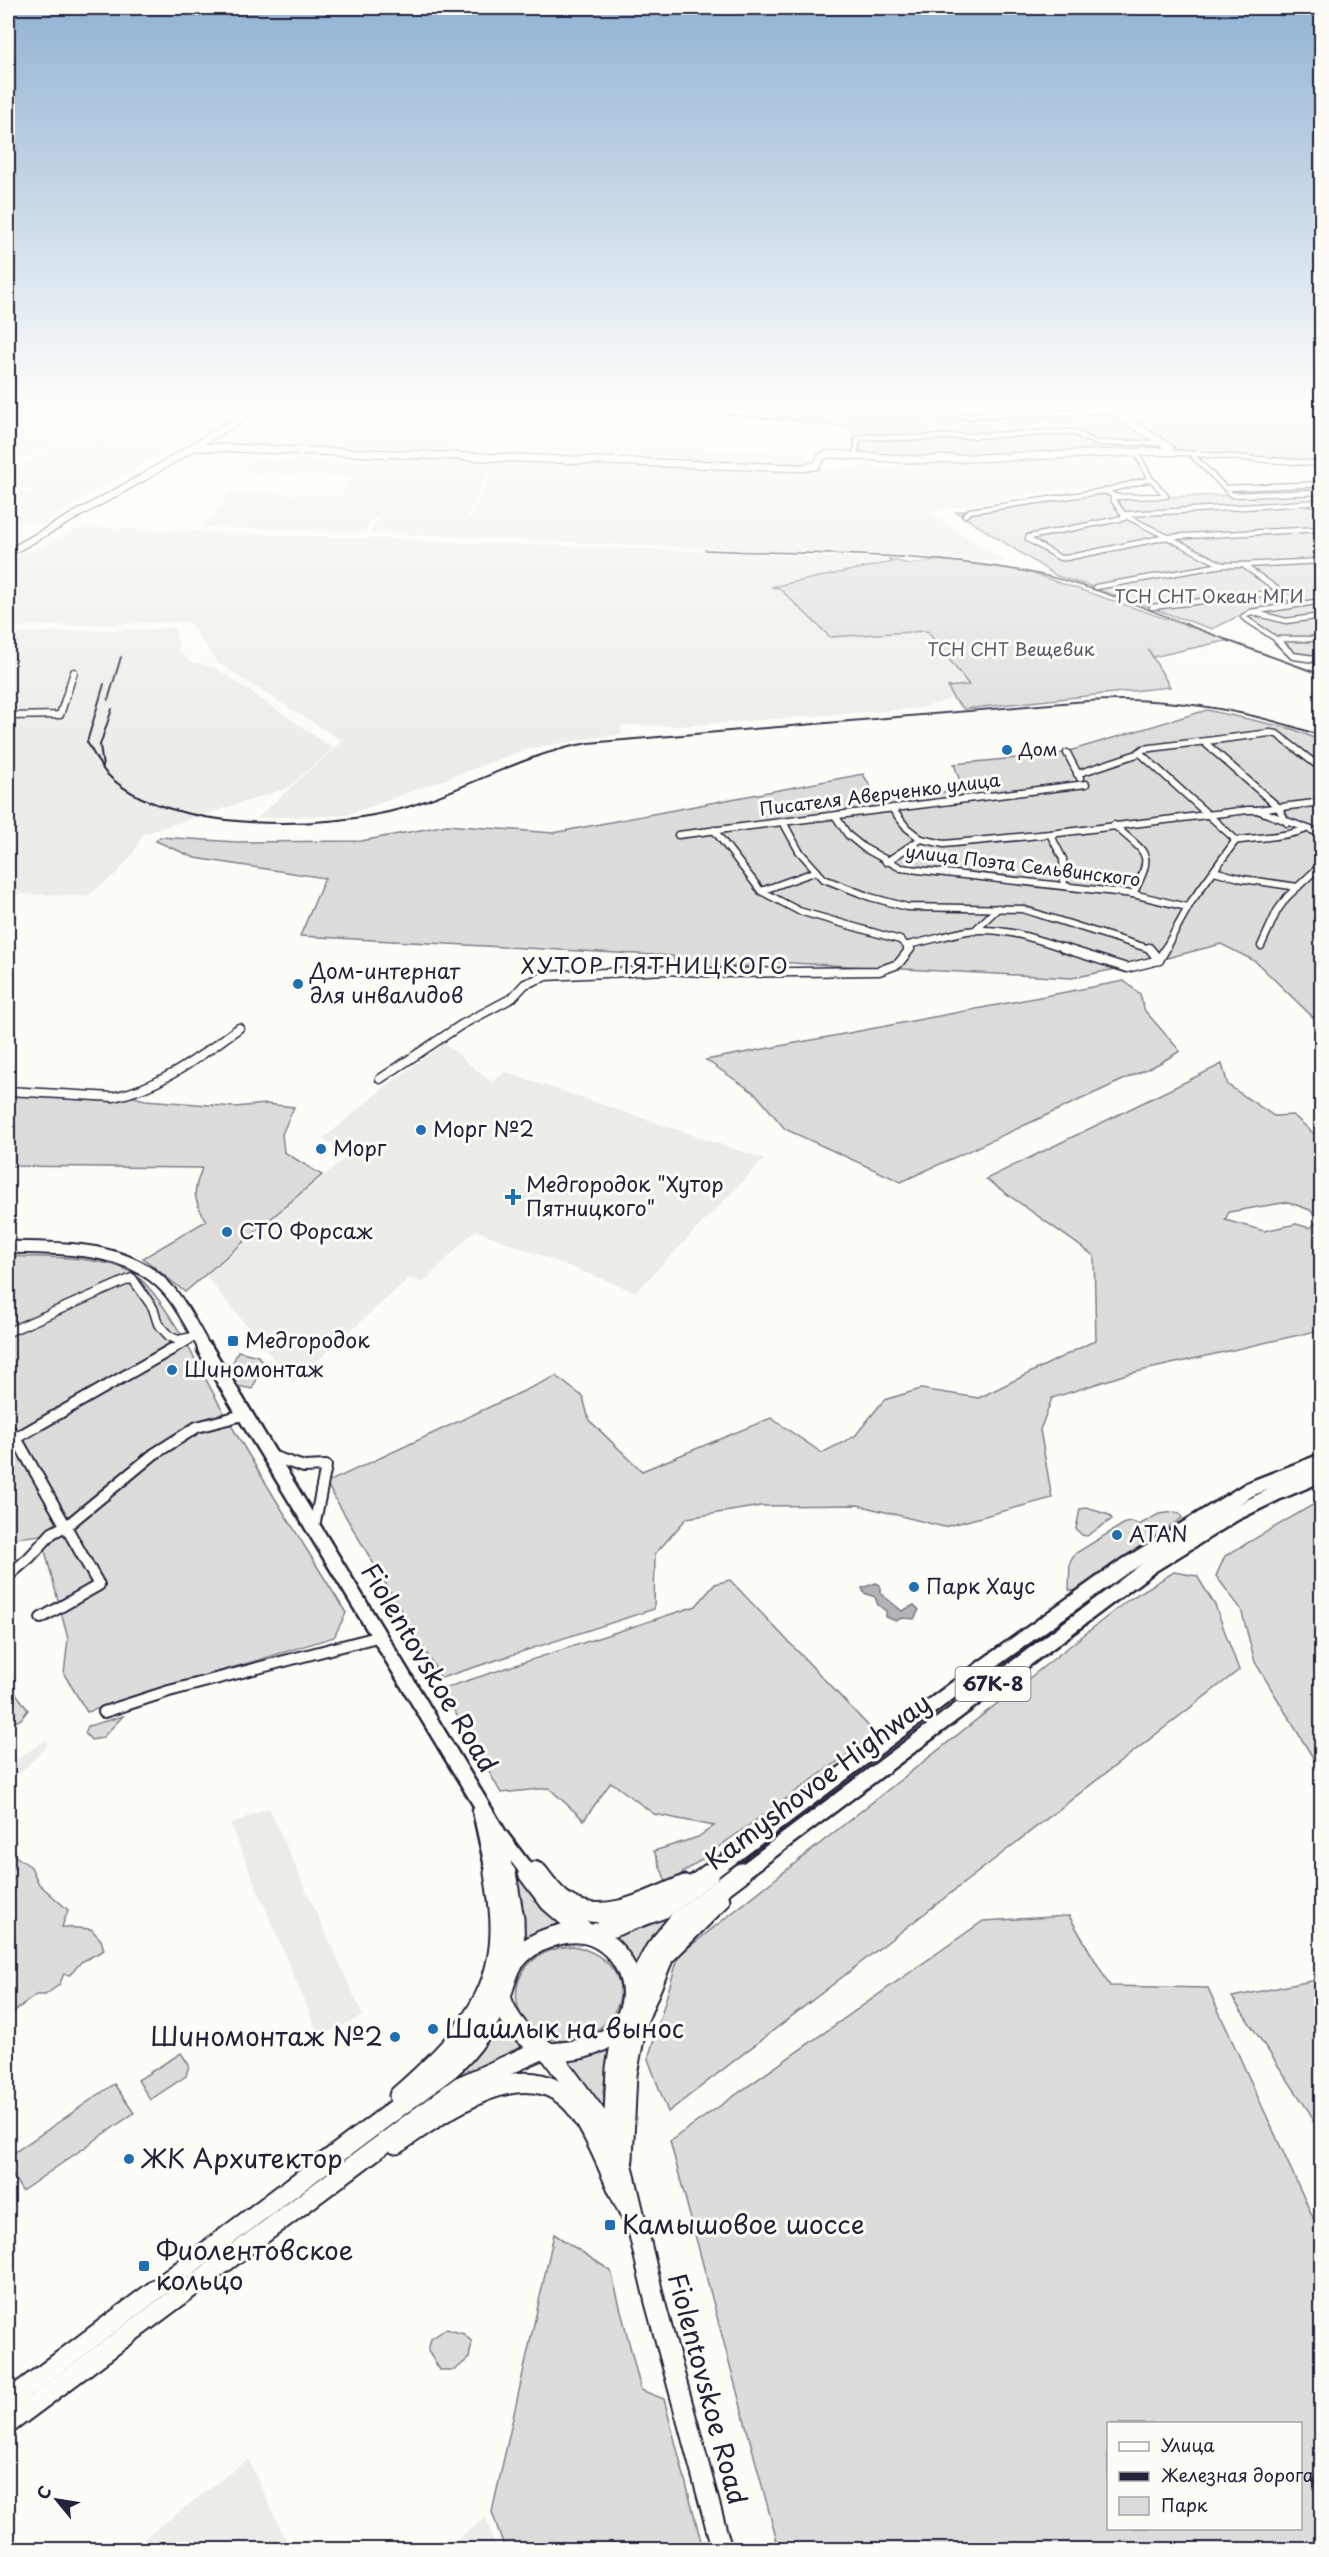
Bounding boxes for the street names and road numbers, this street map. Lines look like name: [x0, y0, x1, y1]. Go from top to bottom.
street label: Писателя Аверченко улица: [758, 765, 1002, 822]
street label: улица Поэта Сельвинского: [904, 837, 1142, 892]
street label: Fiolentovskoe Road: [352, 1555, 508, 1779]
road number: 67К-8: [956, 1667, 1030, 1701]
street label: Kamyshovoe Highway: [696, 1683, 938, 1879]
street label: Fiolentovskoe Road: [659, 2269, 758, 2509]

